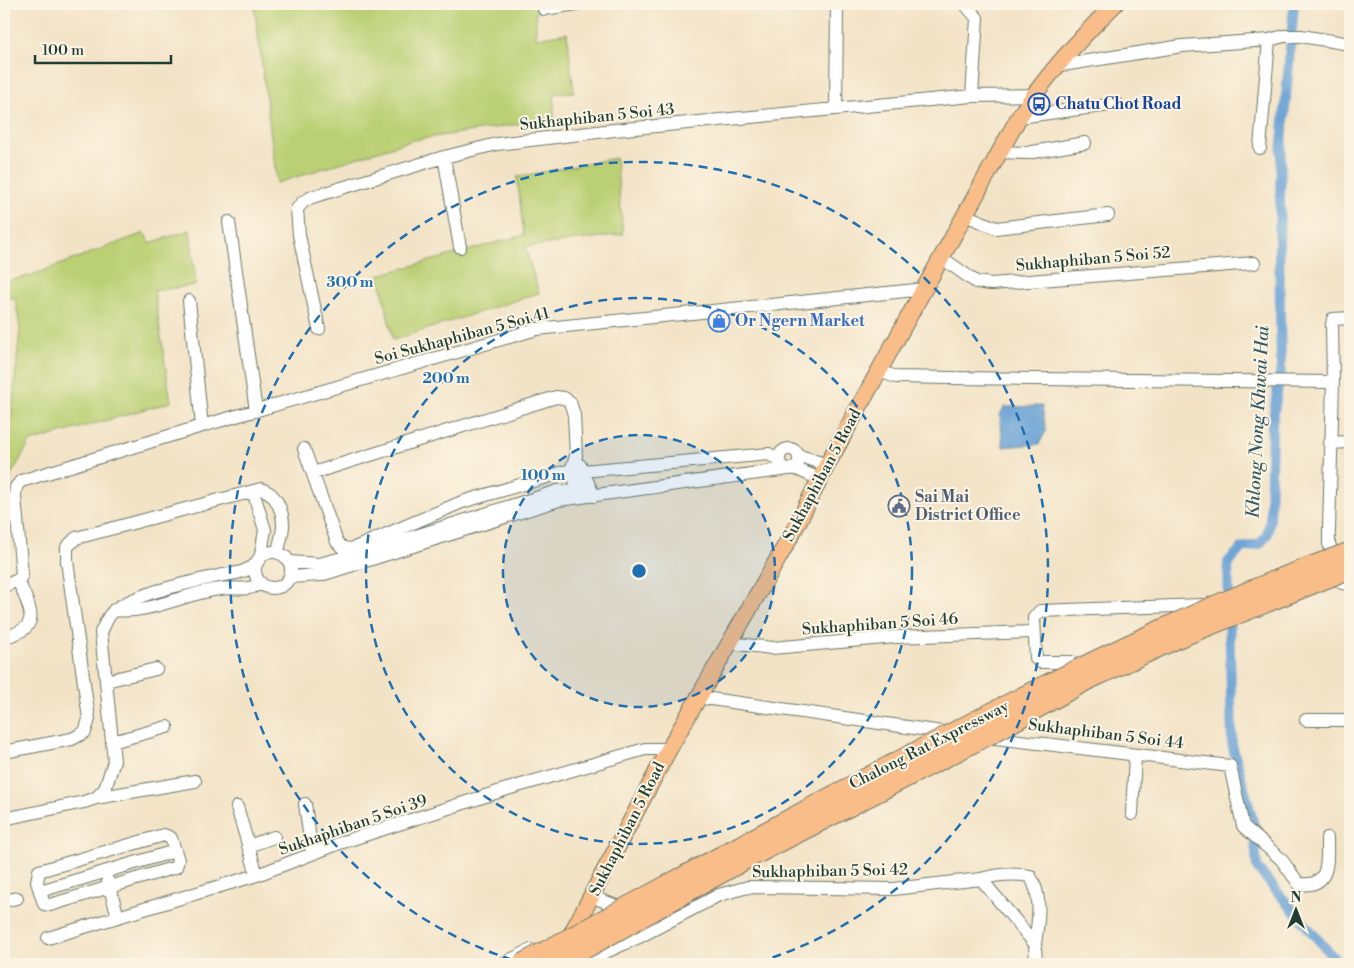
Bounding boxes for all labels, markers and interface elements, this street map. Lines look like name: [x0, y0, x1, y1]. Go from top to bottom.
scale bar: [35, 32, 171, 64]
text: 100 m: [42, 41, 84, 60]
bus stop icon: Chatu Chot Road: [1027, 92, 1051, 116]
place label: Chatu Chot Road: [1055, 94, 1182, 114]
street label: Sukhaphiban 5 Soi 43: [519, 99, 676, 135]
street label: Sukhaphiban 5 Soi 52: [1015, 242, 1171, 276]
text: 300 m: [327, 273, 374, 292]
street label: Soi Sukhaphiban 5 Soi 41: [372, 303, 552, 369]
shop icon: Or Ngern Market: [707, 309, 731, 333]
place label: Or Ngern Market: [735, 311, 865, 331]
water label: Khlong Nong Khwai Hai: [1241, 325, 1275, 519]
text: 200 m: [422, 369, 470, 388]
street label: Sukhaphiban 5 Road: [779, 405, 865, 545]
text: 100 m: [521, 466, 566, 485]
place label: Sai Mai District Office: [915, 487, 1021, 525]
public building icon: Sai Mai District Office: [887, 494, 911, 518]
centre of rings: [630, 562, 648, 580]
street label: Sukhaphiban 5 Soi 46: [801, 609, 959, 639]
street label: Chalong Rat Expressway: [846, 696, 1012, 794]
street label: Sukhaphiban 5 Soi 44: [1027, 715, 1185, 754]
street label: Sukhaphiban 5 Road: [585, 759, 669, 899]
street label: Sukhaphiban 5 Soi 39: [276, 790, 430, 860]
street label: Sukhaphiban 5 Soi 42: [752, 860, 908, 882]
north arrow: [1272, 886, 1322, 936]
text: N: [1290, 889, 1302, 907]

